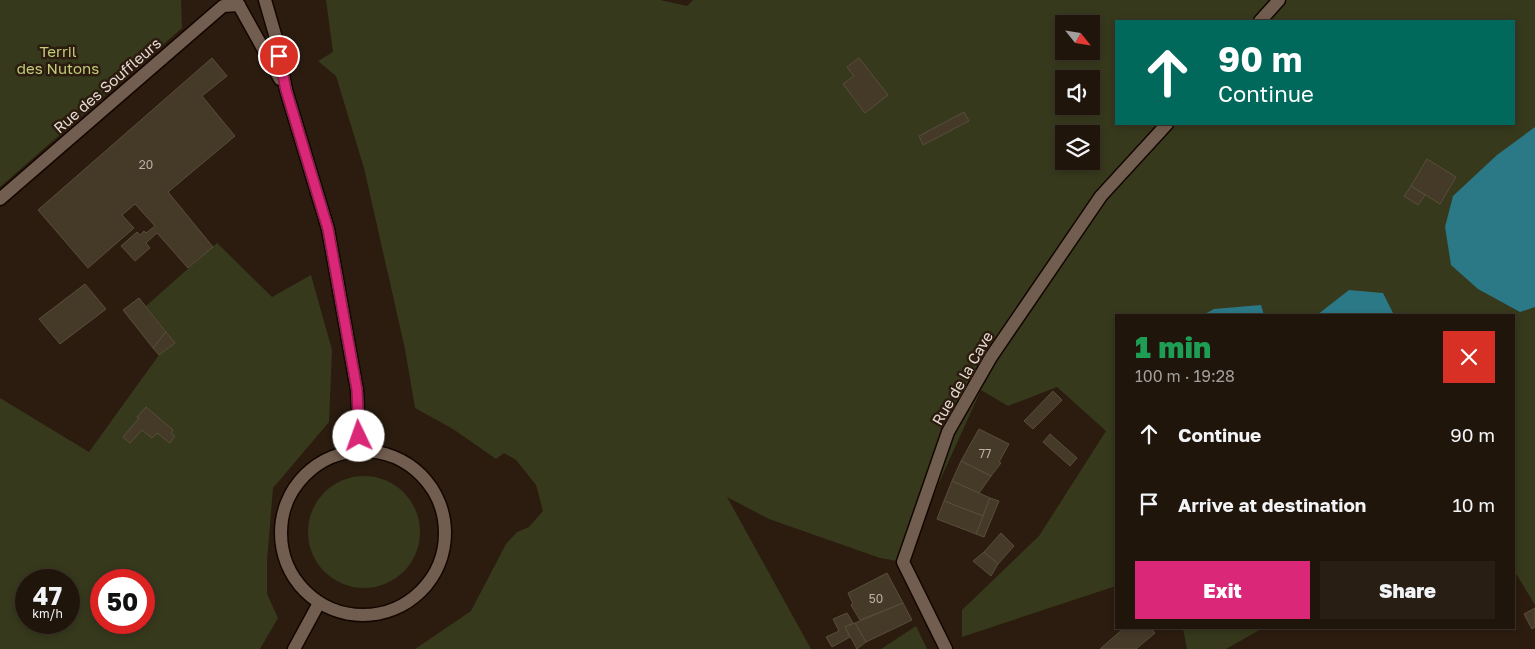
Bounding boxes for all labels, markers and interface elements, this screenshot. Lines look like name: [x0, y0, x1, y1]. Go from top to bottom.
north arrow: [1055, 15, 1100, 60]
map controls: [1055, 15, 1100, 170]
street label: Rue des Souffleurs: [50, 34, 164, 136]
pin: [258, 35, 300, 77]
text: 90 m: [1218, 38, 1302, 80]
icon: ahead: [1135, 40, 1200, 105]
park label: Terril des Nutons: [17, 42, 99, 77]
icon: arrive: [265, 42, 293, 70]
button: sound: [1055, 70, 1100, 115]
text: Continue: [1218, 80, 1314, 107]
button: layers: [1055, 125, 1100, 170]
house number: 20: [139, 157, 153, 172]
street label: Rue de la Cave: [928, 328, 996, 428]
text: 1 min: [1135, 329, 1211, 365]
button: close: [1443, 331, 1495, 383]
text: 100 m · 19:28: [1135, 366, 1235, 386]
position arrow: [332, 409, 384, 461]
icon: ahead: [1135, 420, 1163, 448]
text: Continue: [1178, 423, 1261, 446]
text: 90 m: [1450, 423, 1495, 446]
house number: 77: [979, 446, 991, 461]
icon: arrive: [1135, 490, 1163, 518]
text: Arrive at destination: [1178, 493, 1366, 516]
text: 10 m: [1452, 493, 1495, 516]
button: Exit: [1135, 561, 1310, 619]
button: Share: [1320, 561, 1495, 619]
speed limit sign: 50: [90, 569, 155, 634]
text: 47: [33, 580, 62, 611]
house number: 50: [869, 591, 883, 606]
text: km/h: [32, 606, 63, 621]

